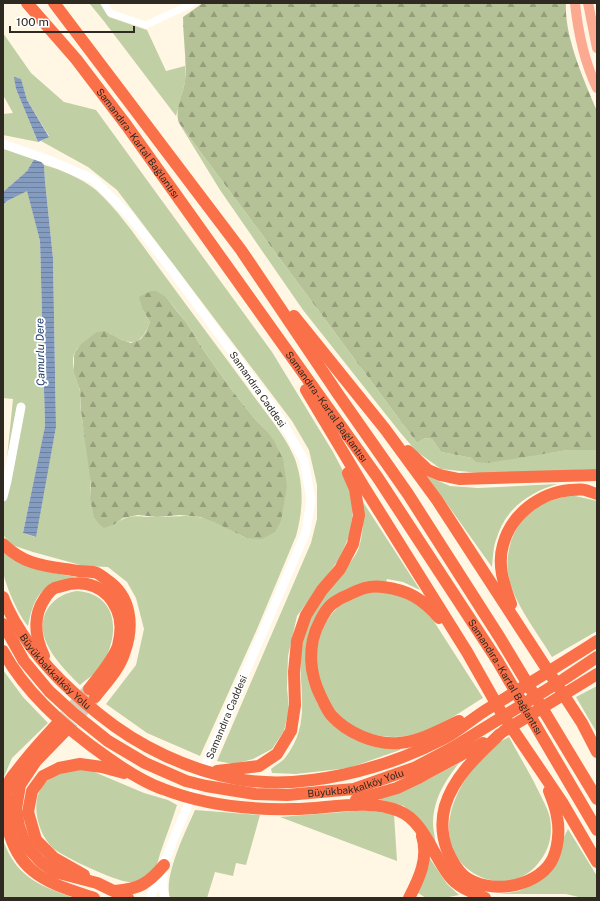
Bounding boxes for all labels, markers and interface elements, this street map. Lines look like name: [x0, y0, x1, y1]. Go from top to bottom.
scale bar: [10, 8, 134, 34]
text: 100 m: [16, 15, 49, 29]
street label: Samandıra - Kartal Bağlantısı: [94, 86, 182, 200]
water label: Çamurlu Dere: [33, 318, 48, 386]
street label: Samandıra Caddesi: [227, 349, 289, 429]
street label: Samandıra - Kartal Bağlantısı: [283, 349, 370, 464]
street label: Samandıra - Kartal Bağlantısı: [466, 617, 545, 736]
street label: Büyükbakkalköy Yolu: [18, 631, 94, 712]
street label: Samandıra Caddesi: [203, 673, 249, 761]
street label: Büyükbakkalköy Yolu: [307, 766, 405, 799]

